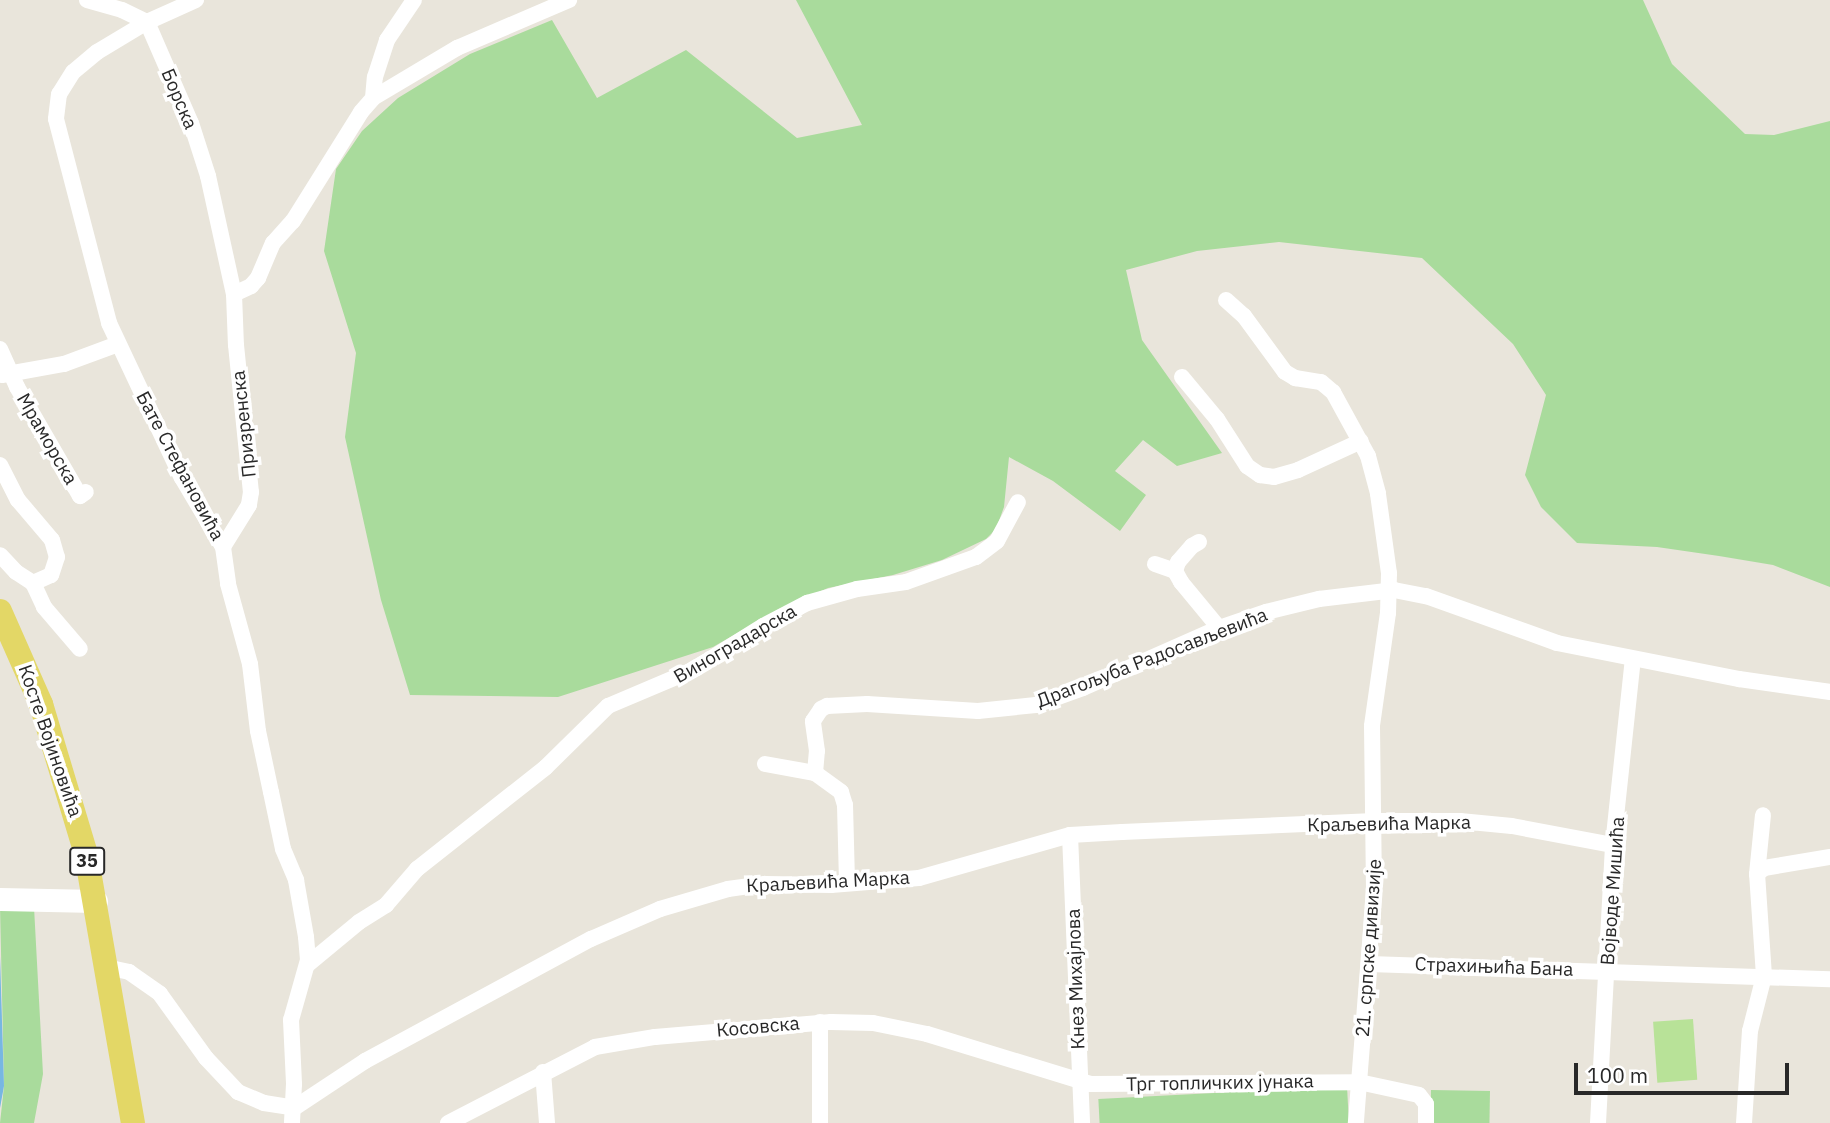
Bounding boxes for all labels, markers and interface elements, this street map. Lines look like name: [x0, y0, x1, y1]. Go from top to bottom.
street label: Борска: [156, 65, 202, 133]
street label: Призренска: [227, 369, 261, 479]
street label: Бате Стефановића: [131, 388, 229, 544]
street label: Мраморска: [12, 389, 82, 489]
street label: Виноградарска: [670, 600, 800, 688]
street label: Драгољуба Радосављевића: [1033, 603, 1271, 713]
street label: Косте Војиновића: [13, 662, 87, 820]
street label: Краљевића Марка: [1307, 811, 1471, 837]
street label: Војводе Мишића: [1596, 816, 1630, 966]
road number: 35: [68, 846, 106, 876]
street label: 21. српске дивизије: [1351, 858, 1387, 1038]
street label: Краљевића Марка: [746, 866, 910, 898]
street label: Кнез Михајлова: [1062, 908, 1090, 1050]
street label: Страхињића Бана: [1414, 953, 1574, 981]
street label: Косовска: [715, 1012, 801, 1042]
scale bar: [1578, 1050, 1793, 1094]
text: 100 m: [1587, 1061, 1648, 1089]
street label: Трг топличких јунака: [1126, 1070, 1314, 1096]

